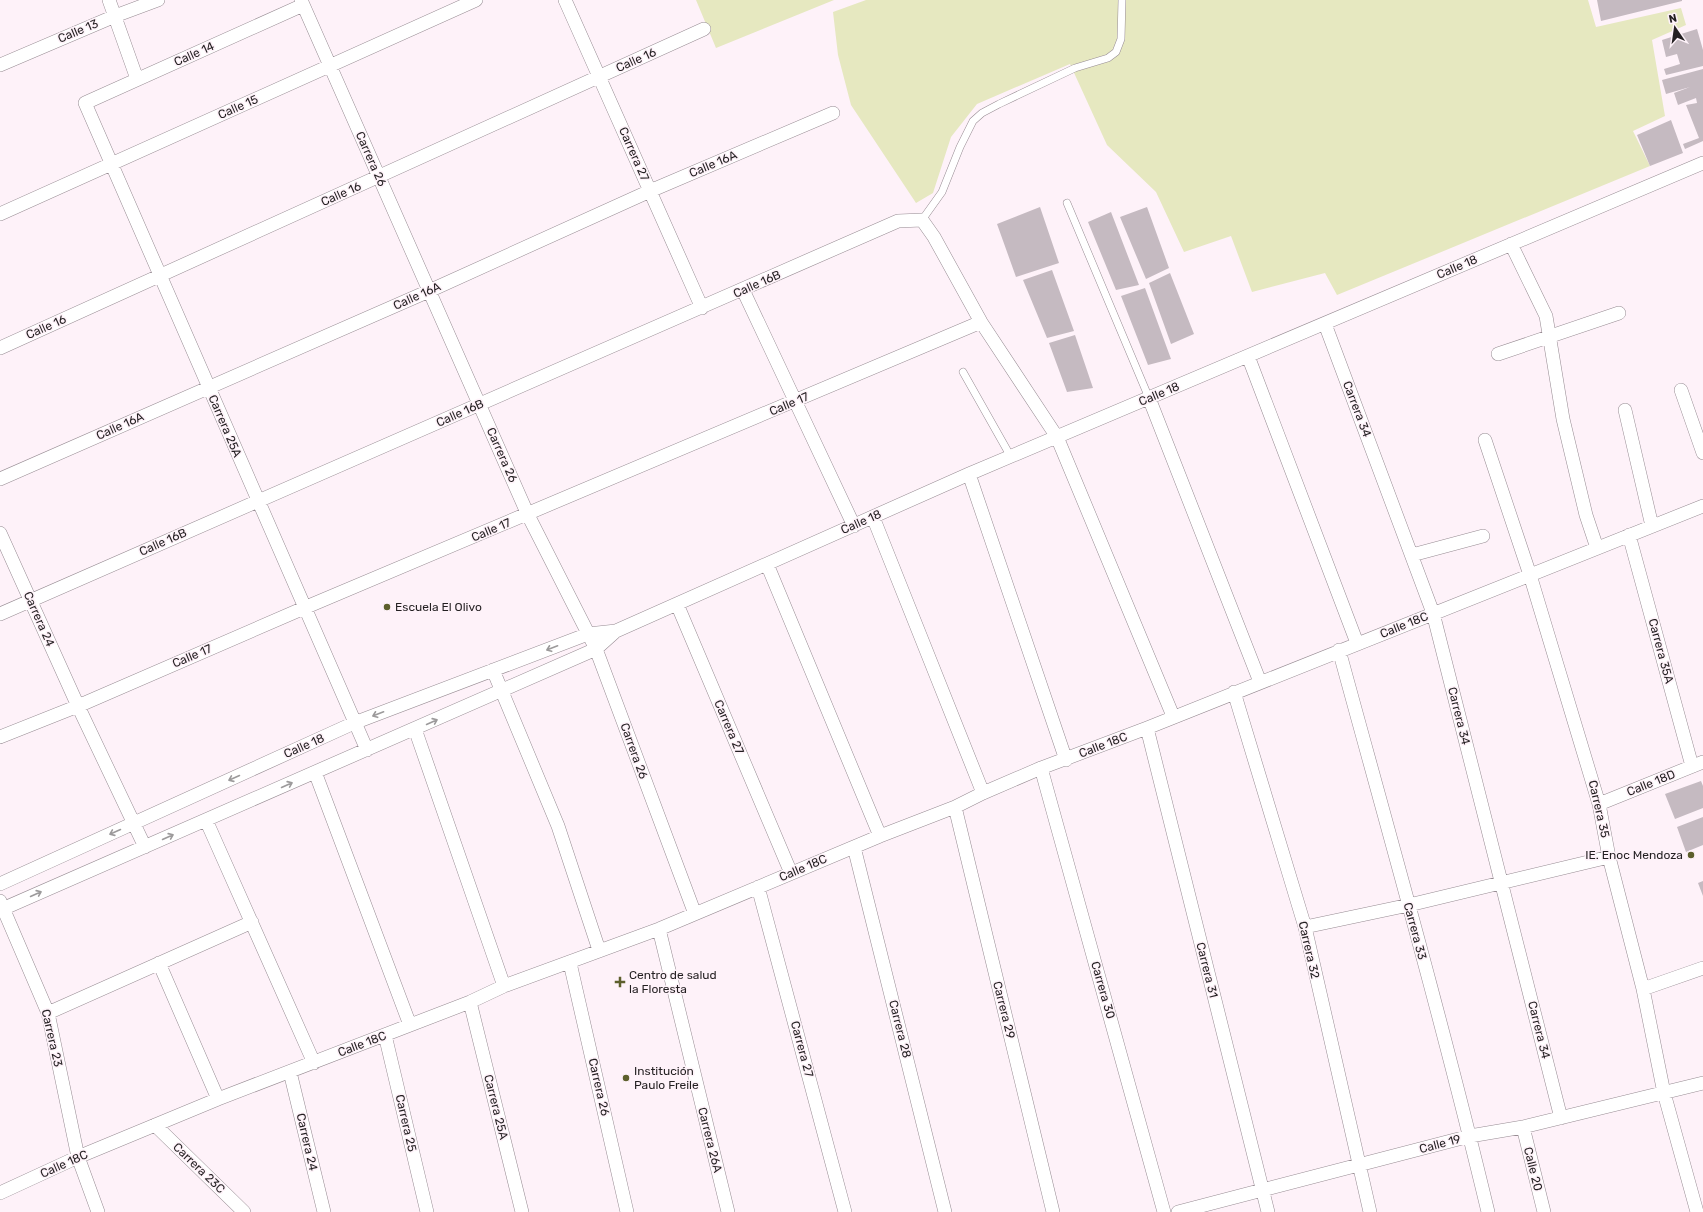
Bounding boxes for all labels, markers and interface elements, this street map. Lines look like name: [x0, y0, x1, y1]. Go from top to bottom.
north arrow: [1655, 8, 1695, 48]
text: N: [1668, 12, 1678, 26]
street label: Calle 13: [56, 16, 100, 46]
street label: Calle 14: [172, 39, 217, 69]
street label: Calle 16: [614, 45, 658, 75]
street label: Calle 15: [216, 92, 260, 122]
street label: Carrera 27: [616, 125, 652, 183]
street label: Carrera 26: [353, 129, 389, 189]
street label: Calle 16A: [687, 148, 739, 180]
street label: Calle 16: [319, 179, 363, 209]
street label: Calle 18: [1435, 252, 1479, 282]
street label: Calle 16B: [731, 267, 783, 301]
street label: Calle 16A: [391, 279, 443, 313]
street label: Calle 16: [24, 312, 68, 342]
street label: Calle 18: [1137, 379, 1181, 409]
street label: Carrera 34: [1340, 379, 1374, 440]
street label: Calle 17: [767, 389, 811, 419]
street label: Carrera 25A: [206, 393, 244, 459]
street label: Calle 16B: [434, 396, 486, 430]
street label: Calle 16A: [94, 409, 146, 443]
street label: Carrera 26: [484, 425, 520, 485]
street label: Calle 18: [839, 507, 883, 537]
street label: Calle 17: [469, 515, 513, 545]
street label: Calle 16B: [137, 525, 189, 559]
street label: Carrera 24: [21, 589, 58, 649]
place label: Escuela El Olivo: [395, 600, 482, 614]
marker: Escuela El Olivo: [382, 602, 392, 612]
street label: Calle 18C: [1378, 609, 1430, 641]
street label: Carrera 35A: [1646, 617, 1676, 685]
street label: Calle 17: [170, 641, 214, 671]
one-way arrow: [547, 645, 559, 653]
street label: Carrera 34: [1445, 686, 1473, 747]
street label: Carrera 27: [711, 698, 747, 756]
one-way arrow: [373, 711, 385, 719]
one-way arrow: [425, 718, 437, 725]
street label: Carrera 26: [617, 721, 651, 781]
street label: Calle 18C: [1077, 729, 1129, 761]
street label: Calle 18: [282, 731, 326, 761]
street label: Calle 18D: [1625, 767, 1677, 799]
one-way arrow: [228, 775, 240, 782]
street label: Carrera 35: [1586, 779, 1612, 839]
one-way arrow: [280, 780, 292, 788]
one-way arrow: [110, 829, 122, 836]
one-way arrow: [161, 833, 173, 840]
place label: IE. Enoc Mendoza: [1585, 848, 1683, 862]
marker: IE. Enoc Mendoza: [1686, 850, 1696, 860]
street label: Calle 18C: [777, 852, 829, 884]
one-way arrow: [29, 890, 41, 898]
street label: Carrera 33: [1401, 901, 1429, 961]
street label: Carrera 32: [1296, 920, 1322, 980]
street label: Carrera 31: [1193, 941, 1221, 999]
street label: Carrera 30: [1088, 960, 1118, 1020]
place label: Centro de salud la Floresta: [629, 968, 717, 996]
marker: Centro de salud la Floresta: [614, 976, 626, 988]
street label: Carrera 29: [990, 980, 1018, 1040]
street label: Carrera 28: [886, 999, 914, 1059]
street label: Carrera 34: [1525, 1000, 1553, 1061]
street label: Carrera 23: [39, 1008, 65, 1068]
street label: Carrera 27: [788, 1019, 816, 1079]
street label: Calle 18C: [336, 1028, 388, 1060]
street label: Carrera 26: [586, 1057, 612, 1117]
place label: Institución Paulo Freile: [634, 1064, 699, 1092]
street label: Carrera 25A: [481, 1073, 511, 1141]
marker: Institución Paulo Freile: [621, 1073, 631, 1083]
street label: Carrera 25: [393, 1093, 419, 1153]
street label: Carrera 26A: [695, 1106, 725, 1174]
street label: Carrera 24: [294, 1112, 321, 1173]
street label: Calle 19: [1418, 1132, 1462, 1156]
street label: Carrera 23C: [170, 1140, 228, 1196]
street label: Calle 20: [1521, 1146, 1545, 1192]
street label: Calle 18C: [38, 1147, 90, 1181]

